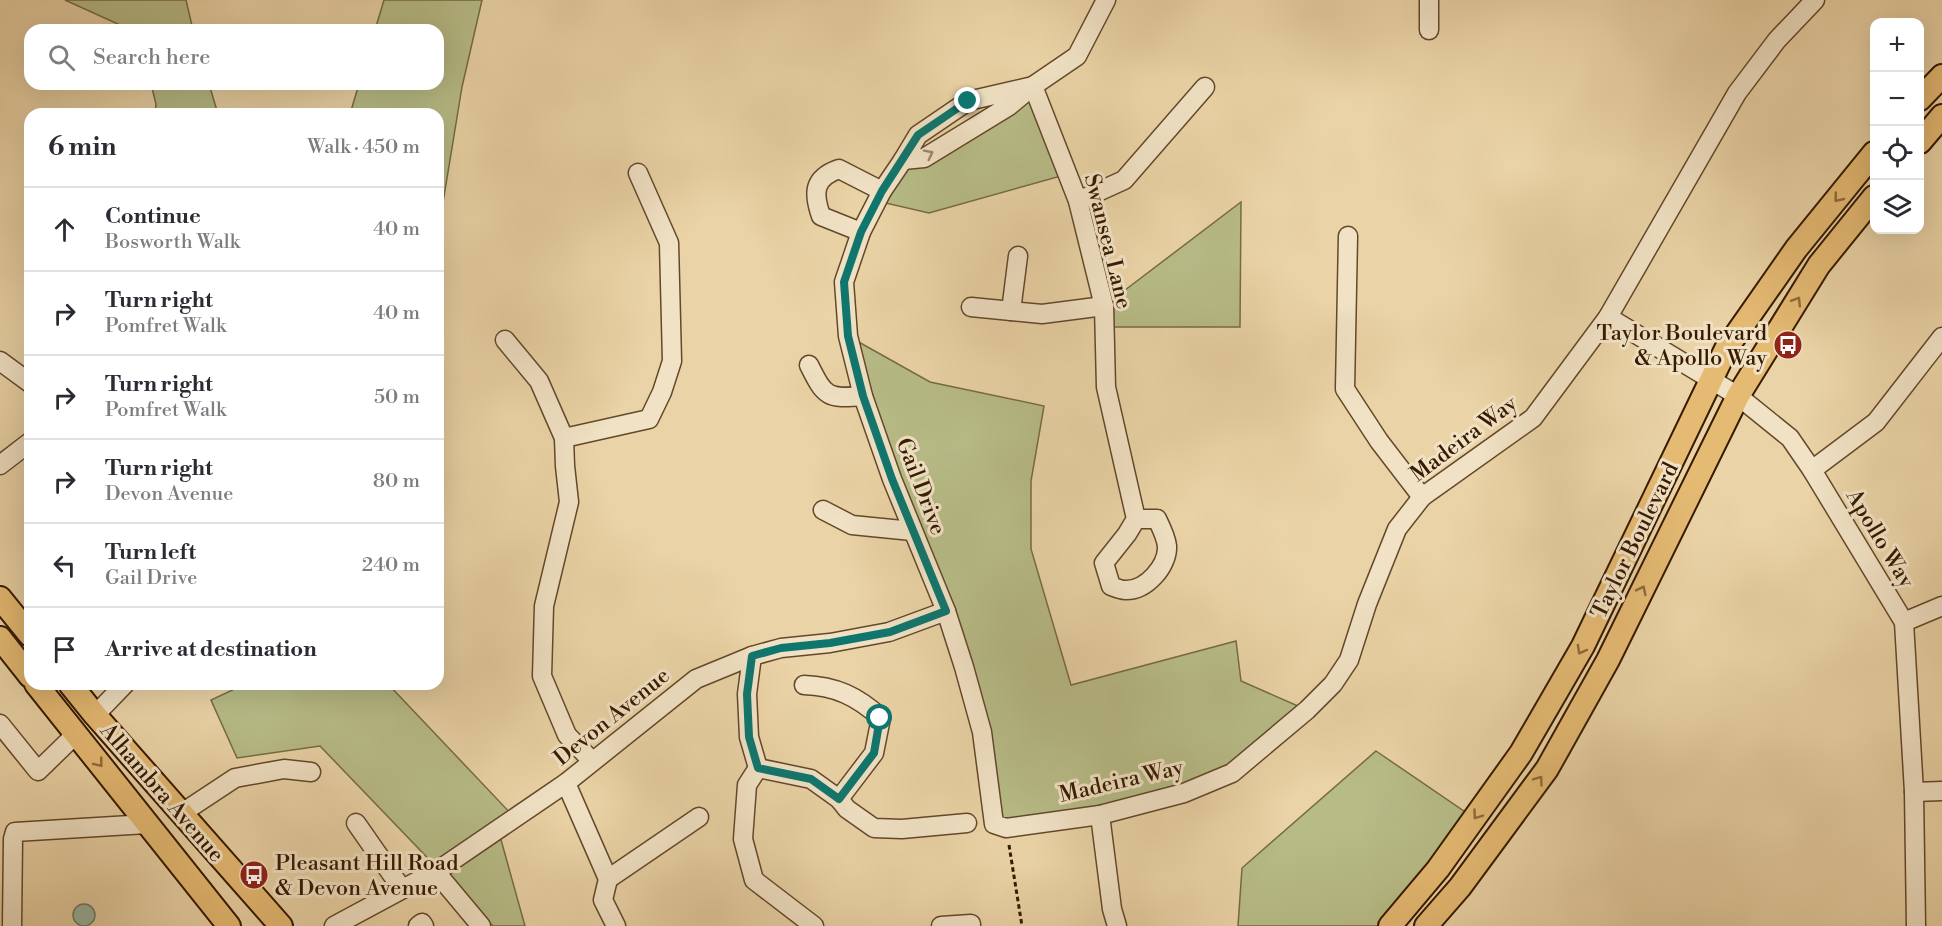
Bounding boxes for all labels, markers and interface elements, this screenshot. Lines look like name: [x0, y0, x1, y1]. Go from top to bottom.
map controls: [1870, 18, 1924, 234]
button: +: [1870, 18, 1924, 72]
search box: [24, 24, 444, 90]
icon: search: [45, 41, 78, 74]
text: Search here: [93, 44, 210, 71]
button: −: [1870, 72, 1924, 126]
route end: [954, 87, 980, 113]
button: locate: [1870, 126, 1924, 180]
text: 6 min: [48, 131, 116, 163]
text: Walk · 450 m: [307, 135, 420, 160]
one-way arrow: [923, 150, 934, 161]
street label: Swansea Lane: [1078, 171, 1137, 312]
button: layers: [1870, 180, 1924, 234]
one-way arrow: [1834, 192, 1845, 203]
text: Continue: [105, 203, 201, 230]
icon: ahead: [48, 213, 81, 246]
text: 40 m: [373, 217, 420, 242]
text: Bosworth Walk: [105, 230, 240, 255]
text: Turn right: [105, 287, 213, 314]
icon: right: [48, 297, 81, 330]
one-way arrow: [1789, 297, 1801, 307]
text: 40 m: [373, 301, 420, 326]
text: Pomfret Walk: [105, 314, 226, 339]
place label: Taylor Boulevard & Apollo Way: [1597, 320, 1767, 372]
bus stop icon: Taylor Boulevard & Apollo Way: [1772, 329, 1804, 361]
text: Turn right: [105, 371, 213, 398]
icon: right: [48, 381, 81, 414]
text: 50 m: [374, 385, 420, 410]
street label: Madeira Way: [1405, 390, 1523, 488]
text: Pomfret Walk: [105, 398, 226, 423]
street label: Gail Drive: [890, 434, 951, 539]
text: Turn right: [105, 455, 213, 482]
street label: Taylor Boulevard: [1586, 458, 1685, 623]
icon: right: [48, 465, 81, 498]
text: 80 m: [373, 469, 420, 494]
text: Devon Avenue: [105, 482, 233, 507]
street label: Apollo Way: [1839, 484, 1920, 593]
text: Turn left: [105, 539, 196, 566]
icon: left: [48, 549, 81, 582]
text: 240 m: [362, 553, 420, 578]
text: Gail Drive: [105, 566, 197, 591]
one-way arrow: [1634, 586, 1646, 597]
icon: arrive: [48, 633, 81, 666]
text: Arrive at destination: [105, 636, 317, 663]
one-way arrow: [1577, 644, 1588, 654]
street label: Devon Avenue: [549, 662, 675, 772]
route start: [866, 704, 892, 730]
street label: Alhambra Avenue: [94, 717, 230, 868]
street label: Madeira Way: [1057, 754, 1186, 809]
one-way arrow: [91, 756, 102, 767]
one-way arrow: [1531, 775, 1542, 786]
one-way arrow: [1473, 808, 1484, 819]
place label: Pleasant Hill Road & Devon Avenue: [275, 850, 459, 902]
bus stop icon: Pleasant Hill Road & Devon Avenue: [238, 859, 270, 891]

